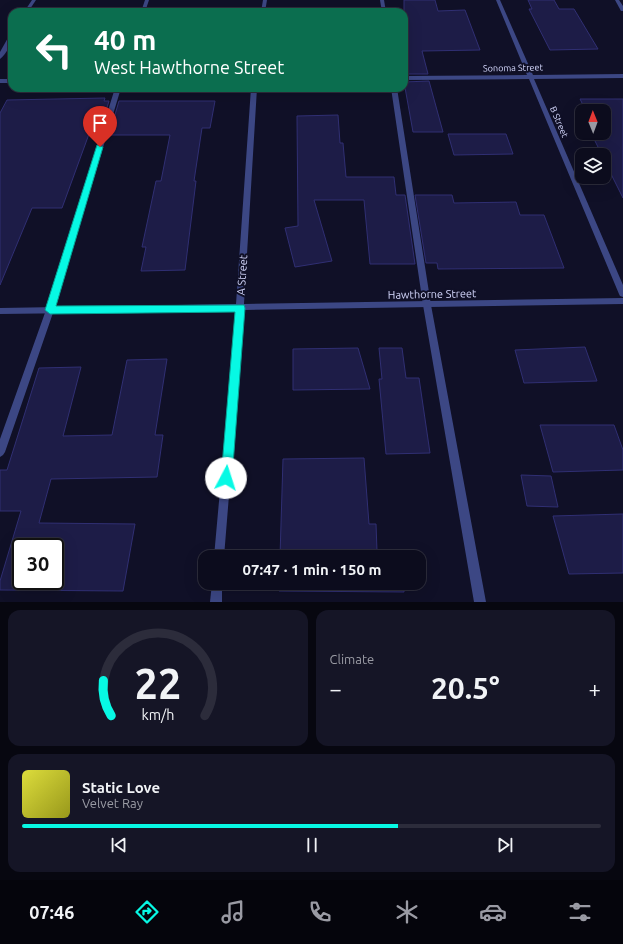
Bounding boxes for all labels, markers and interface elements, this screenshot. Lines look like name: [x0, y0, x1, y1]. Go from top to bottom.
icon: left: [28, 24, 80, 76]
text: 40 m: [94, 24, 156, 55]
text: West Hawthorne Street: [94, 57, 284, 77]
street label: Sonoma Street: [483, 62, 544, 74]
north arrow: [575, 104, 611, 140]
map controls: [575, 104, 611, 184]
street label: B Street: [548, 105, 570, 140]
pin: [83, 106, 117, 147]
icon: arrive: [89, 112, 111, 134]
button: layers: [575, 148, 611, 184]
street label: A Street: [235, 254, 249, 296]
street label: Hawthorne Street: [388, 287, 477, 301]
position arrow: [205, 457, 247, 499]
speed limit sign: 30: [12, 538, 64, 590]
text: 07:47 · 1 min · 150 m: [243, 561, 381, 578]
text: Climate: [330, 652, 374, 666]
text: 22: [134, 660, 181, 707]
text: 20.5°: [431, 671, 500, 705]
text: −: [330, 676, 342, 701]
text: +: [589, 676, 601, 701]
text: km/h: [141, 707, 174, 723]
text: Static Love: [82, 779, 160, 796]
text: Velvet Ray: [82, 796, 143, 810]
icon: previous: [108, 834, 130, 856]
icon: pause: [301, 834, 323, 856]
icon: next: [494, 834, 516, 856]
icon: directions: [133, 898, 161, 926]
icon: music: [219, 898, 247, 926]
icon: phone: [306, 898, 334, 926]
icon: climate: [393, 898, 421, 926]
icon: car: [479, 898, 507, 926]
icon: filters: [566, 898, 594, 926]
text: 07:46: [29, 902, 74, 922]

